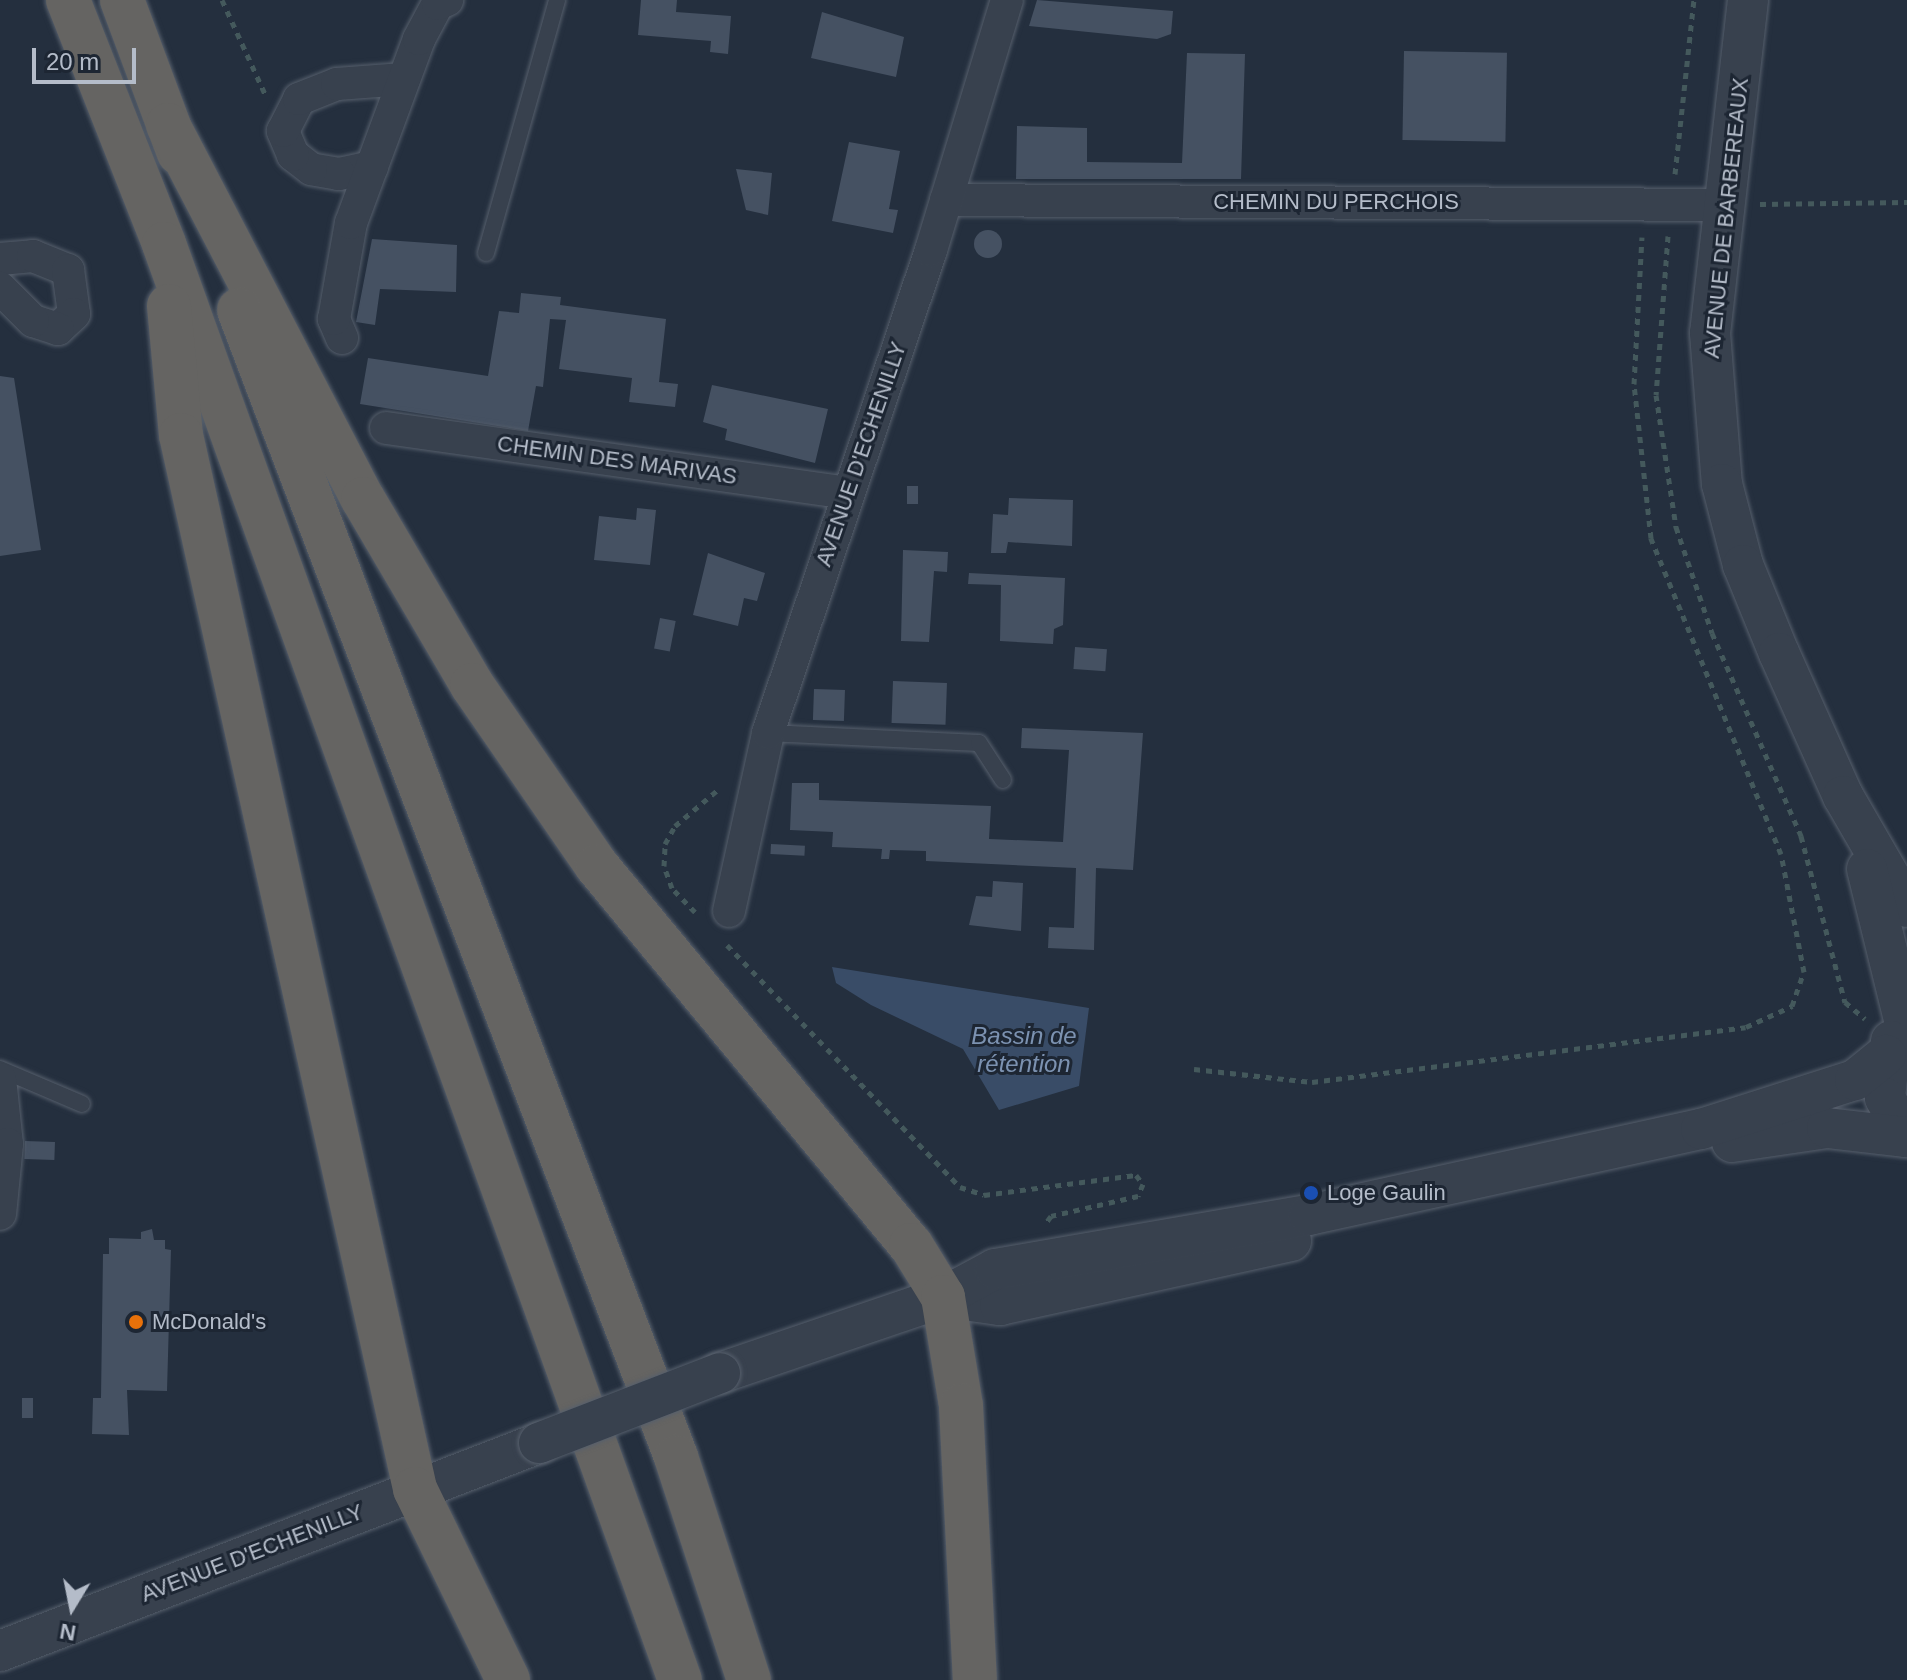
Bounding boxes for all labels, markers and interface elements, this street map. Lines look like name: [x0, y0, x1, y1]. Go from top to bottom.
scale bar: [36, 32, 140, 82]
text: 20 m: [46, 48, 99, 75]
street label: AVENUE DE BARBEREAUX: [1698, 76, 1754, 360]
street label: CHEMIN DU PERCHOIS: [1213, 189, 1459, 215]
street label: AVENUE D'ECHENILLY: [810, 338, 912, 570]
street label: CHEMIN DES MARIVAS: [496, 430, 738, 490]
water label: Bassin de rétention: [971, 1022, 1077, 1078]
place label: Loge Gaulin: [1327, 1180, 1446, 1206]
marker: Loge Gaulin: [1302, 1184, 1320, 1202]
place label: McDonald's: [152, 1309, 266, 1335]
marker: McDonald's: [127, 1313, 145, 1331]
street label: AVENUE D'ECHENILLY: [137, 1498, 367, 1608]
north arrow: [32, 1568, 112, 1648]
text: N: [58, 1618, 78, 1646]

